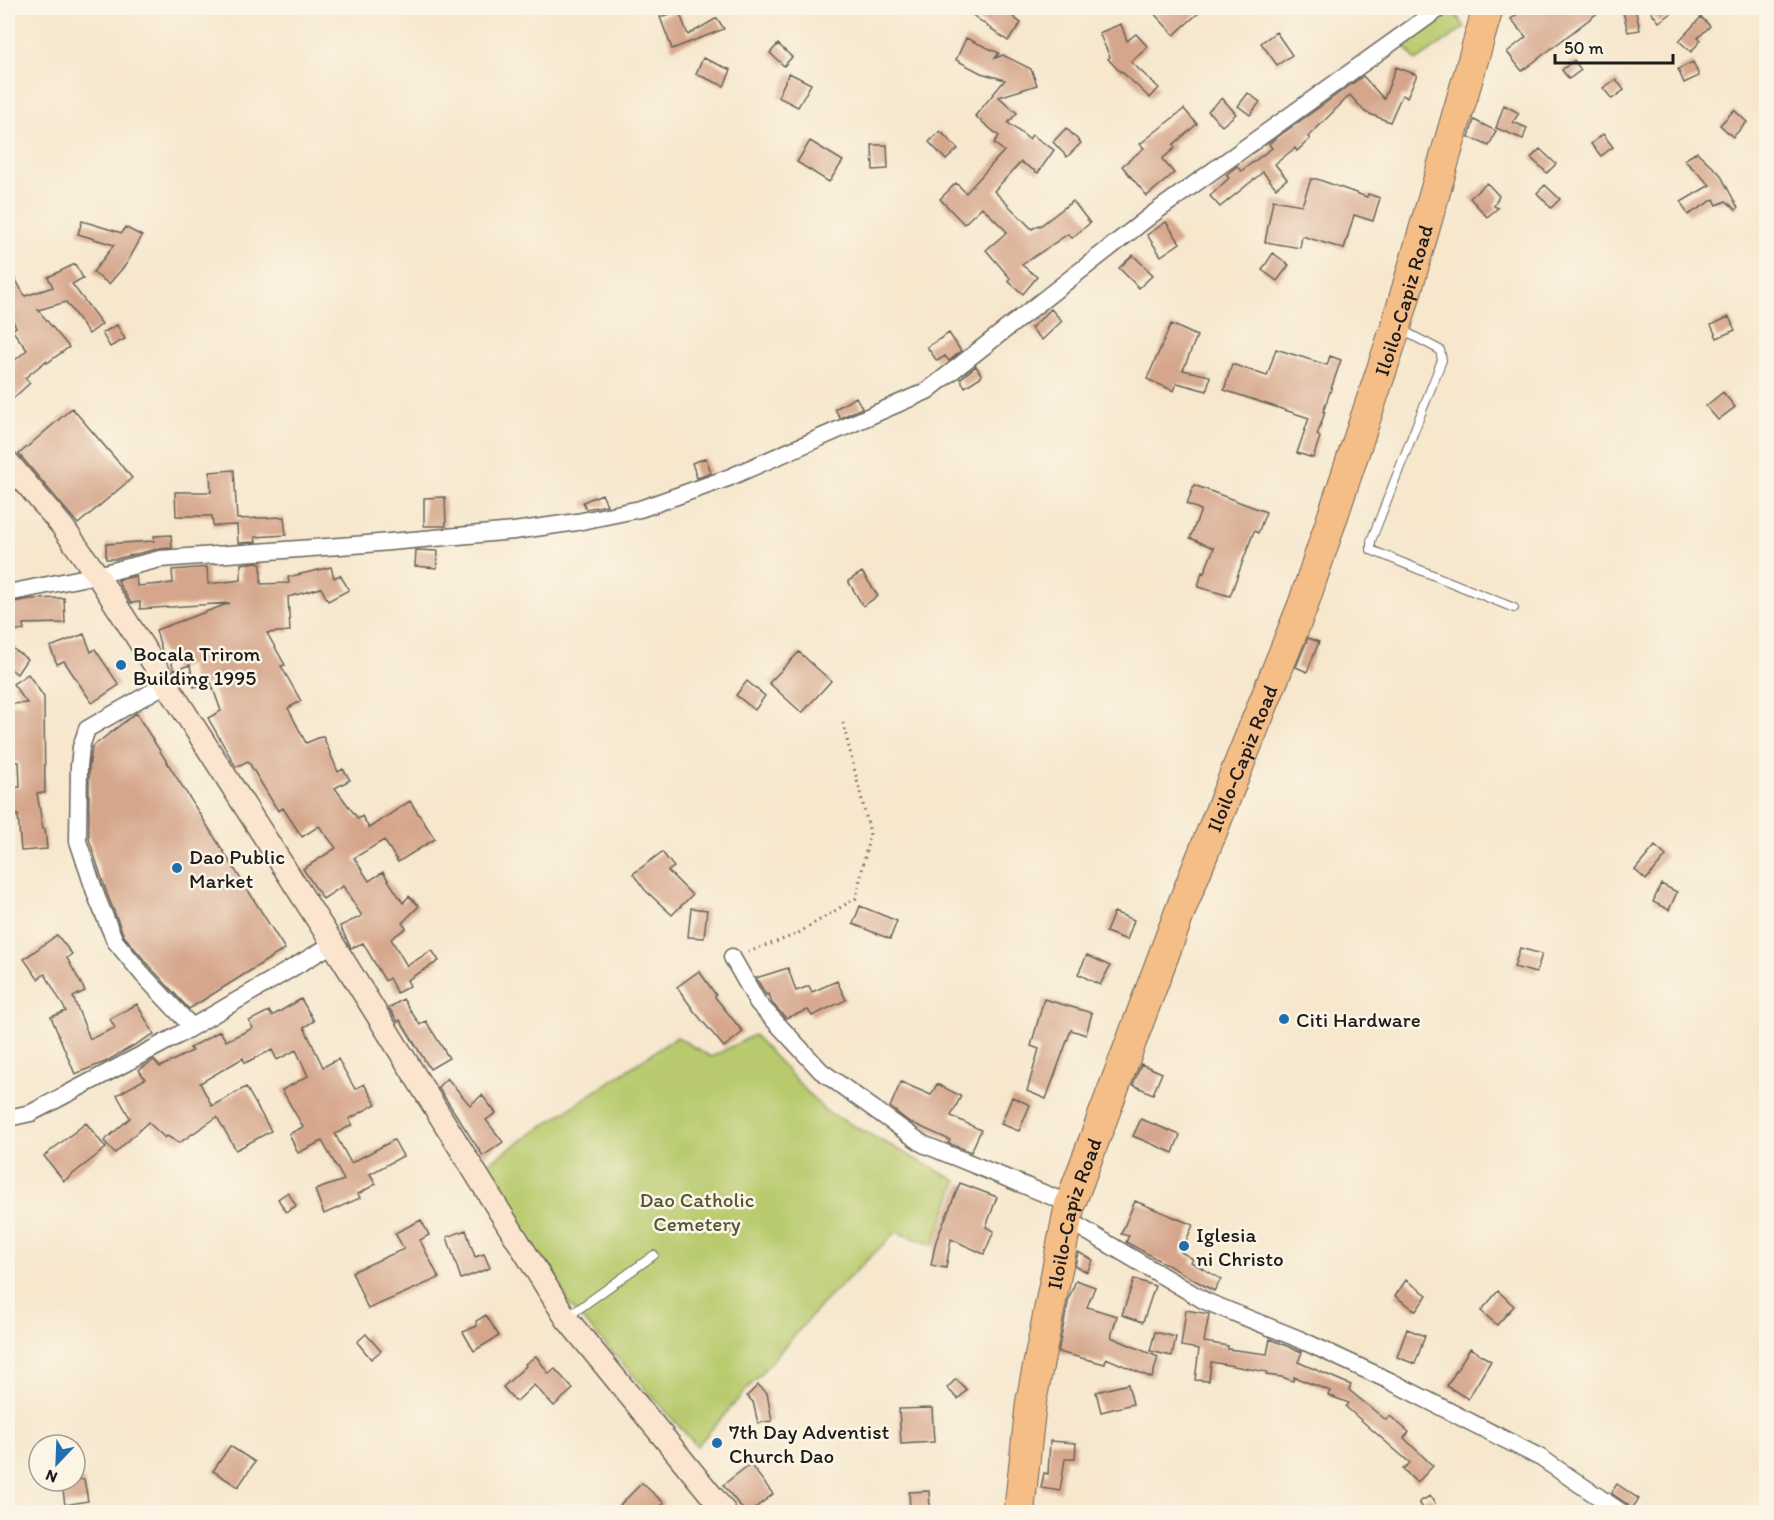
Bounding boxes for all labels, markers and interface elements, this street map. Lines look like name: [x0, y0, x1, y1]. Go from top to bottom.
scale bar: [1555, 27, 1674, 65]
text: 50 m: [1564, 37, 1604, 59]
street label: Iloilo-Capiz Road: [1368, 222, 1437, 379]
place label: Bocala Trirom Building 1995: [133, 641, 261, 690]
marker: Bocala Trirom Building 1995: [114, 658, 128, 672]
street label: Iloilo-Capiz Road: [1201, 681, 1282, 835]
place label: Dao Public Market: [189, 844, 285, 893]
marker: Dao Public Market: [170, 861, 184, 875]
place label: Citi Hardware: [1296, 1007, 1421, 1032]
marker: Citi Hardware: [1277, 1012, 1291, 1026]
street label: Iloilo-Capiz Road: [1041, 1134, 1106, 1291]
park label: Dao Catholic Cemetery: [639, 1187, 755, 1236]
place label: Iglesia ni Christo: [1196, 1222, 1284, 1271]
marker: Iglesia ni Christo: [1177, 1239, 1191, 1253]
place label: 7th Day Adventist Church Dao: [729, 1419, 889, 1468]
north arrow: [27, 1433, 87, 1493]
marker: 7th Day Adventist Church Dao: [710, 1436, 724, 1450]
text: N: [43, 1465, 60, 1487]

